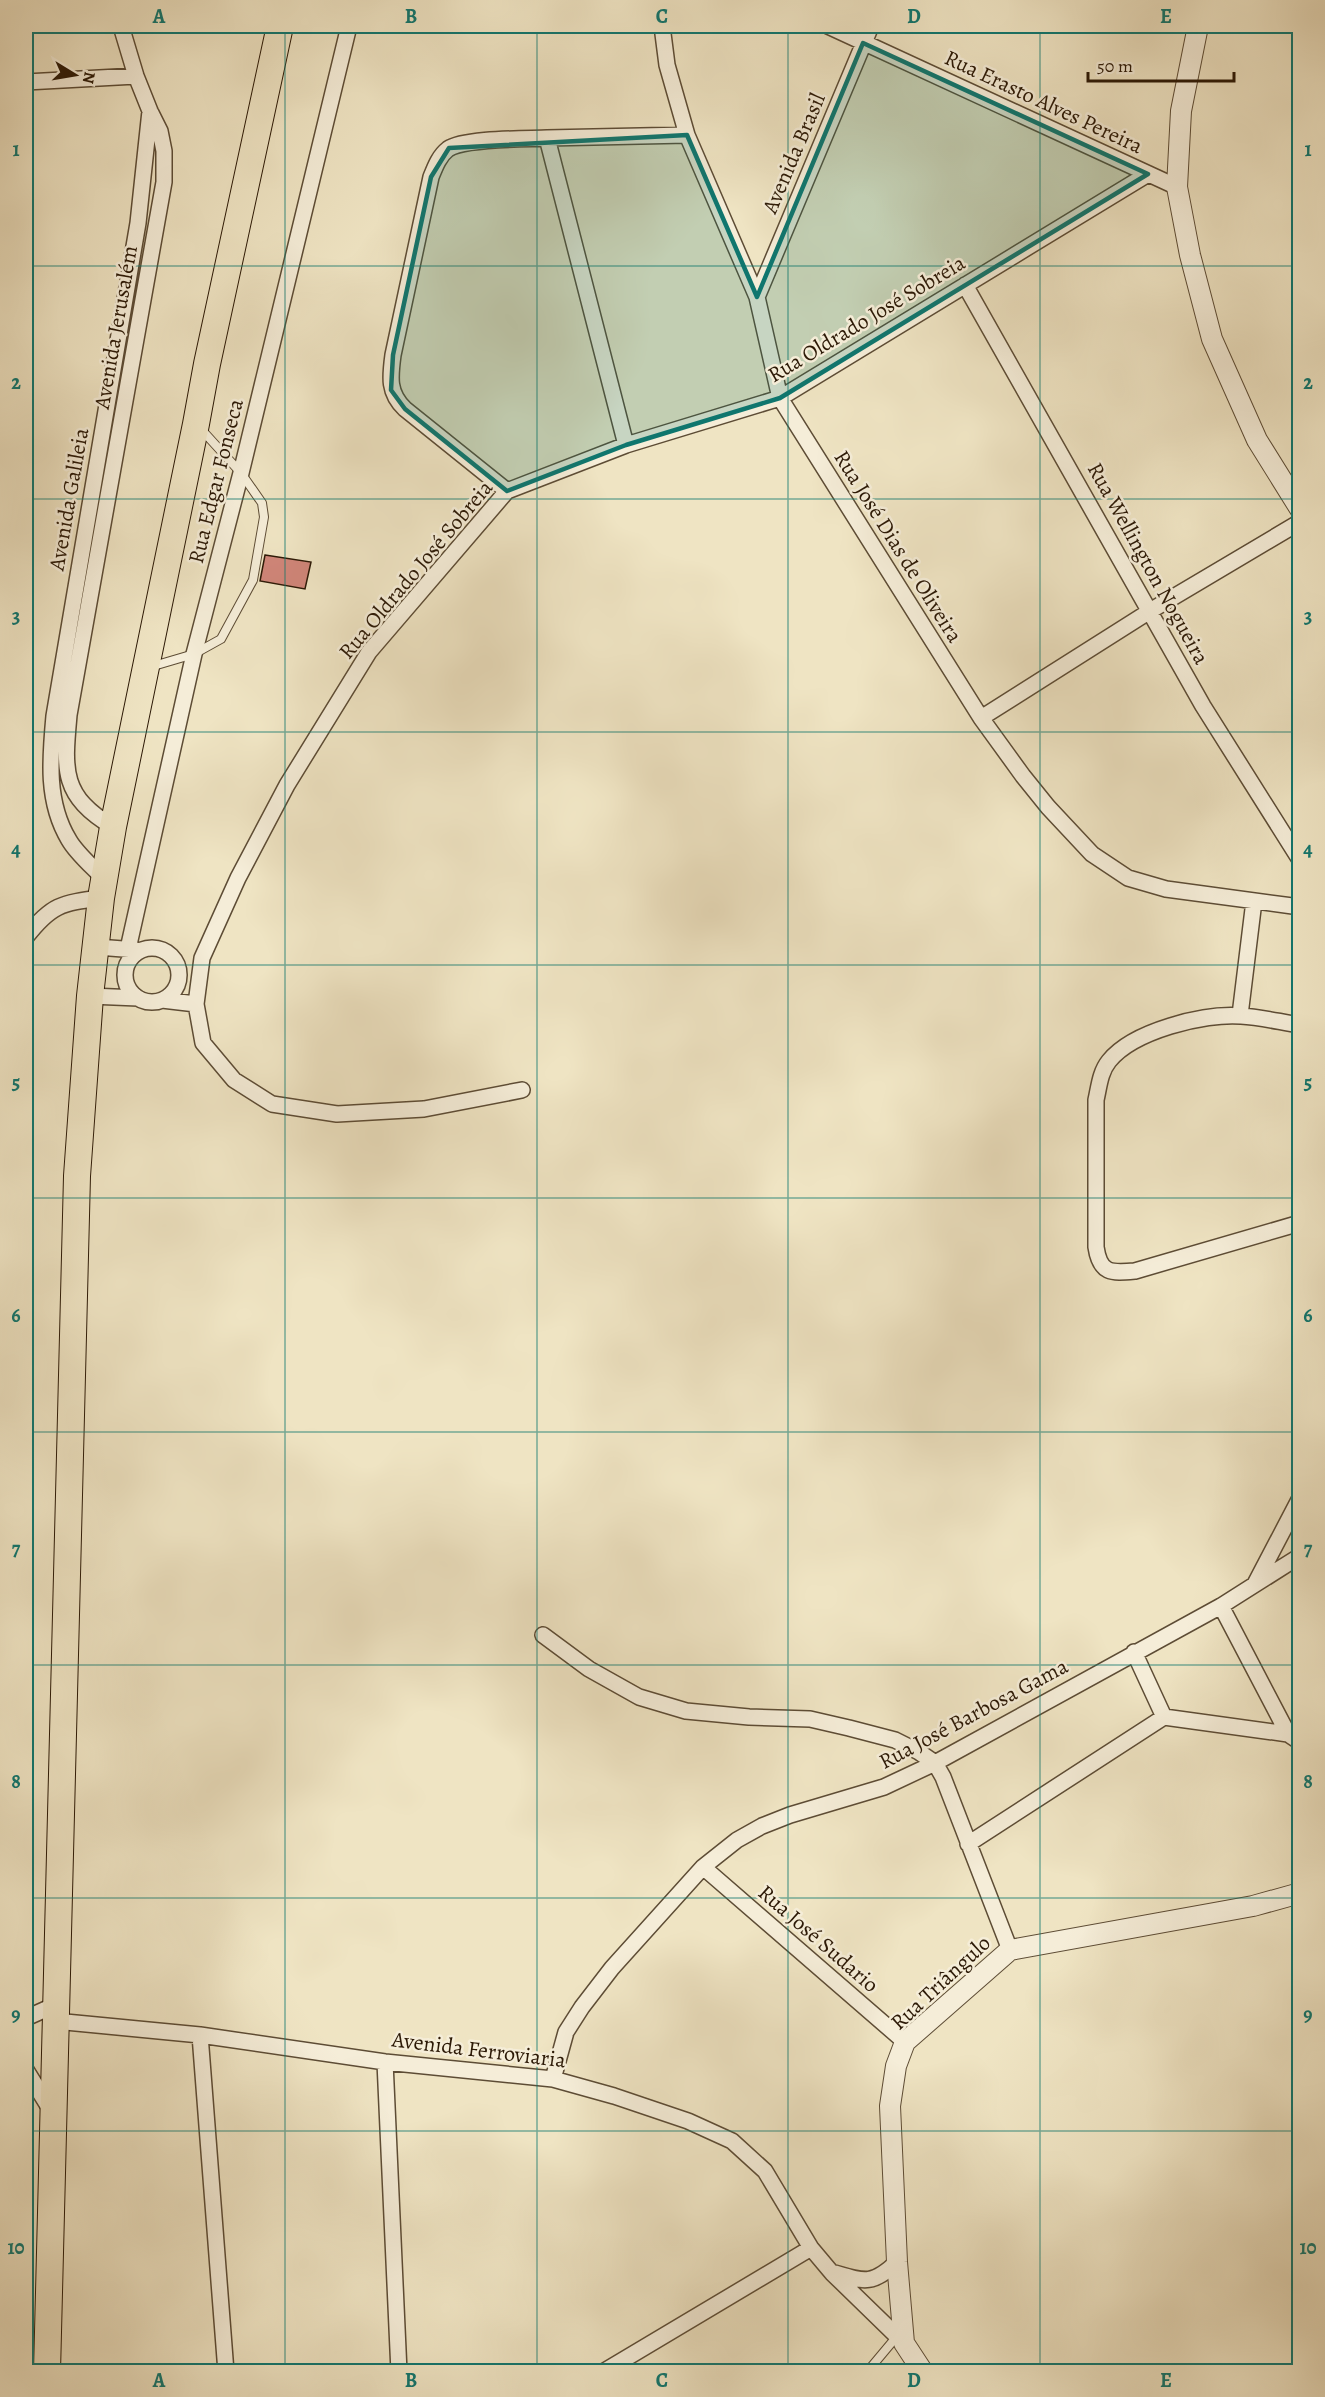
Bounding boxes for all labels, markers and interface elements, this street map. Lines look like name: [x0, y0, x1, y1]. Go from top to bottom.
text: A: [152, 3, 166, 30]
text: B: [405, 3, 417, 30]
text: C: [656, 3, 668, 30]
text: D: [907, 3, 921, 30]
text: E: [1160, 3, 1172, 30]
street label: Rua Erasto Alves Pereira: [940, 43, 1148, 161]
north arrow: [45, 45, 105, 105]
scale bar: [1088, 45, 1234, 83]
text: 50 m: [1097, 54, 1133, 78]
text: N: [77, 70, 101, 86]
street label: Avenida Brasil: [755, 89, 833, 219]
text: 1: [12, 136, 20, 163]
text: 1: [1304, 136, 1312, 163]
street label: Avenida Jerusalém: [87, 243, 145, 412]
street label: Rua Oldrado José Sobreia: [762, 248, 972, 390]
text: 2: [11, 369, 21, 396]
text: 2: [1303, 369, 1313, 396]
street label: Rua Edgar Fonseca: [181, 395, 251, 567]
street label: Avenida Galileia: [42, 425, 96, 574]
street label: Rua José Dias de Oliveira: [827, 445, 970, 649]
street label: Rua Wellington Nogueira: [1080, 457, 1216, 670]
street label: Rua Oldrado José Sobreia: [332, 473, 500, 666]
text: 3: [12, 603, 20, 630]
text: 3: [1304, 603, 1312, 630]
text: 4: [11, 836, 21, 863]
text: 4: [1303, 836, 1313, 863]
text: 5: [12, 1069, 20, 1096]
text: 5: [1304, 1069, 1312, 1096]
text: 6: [11, 1302, 21, 1329]
text: 6: [1303, 1302, 1313, 1329]
text: 7: [12, 1535, 21, 1562]
text: 7: [1304, 1535, 1313, 1562]
street label: Rua José Barbosa Gama: [874, 1651, 1074, 1776]
text: 8: [11, 1768, 21, 1795]
text: 8: [1303, 1768, 1313, 1795]
street label: Rua José Sudario: [752, 1878, 885, 2000]
street label: Rua Triângulo: [884, 1928, 997, 2037]
text: 9: [11, 2001, 21, 2028]
text: 9: [1303, 2001, 1313, 2028]
street label: Avenida Ferroviaria: [389, 2024, 568, 2076]
text: 10: [7, 2234, 25, 2261]
text: 10: [1299, 2234, 1317, 2261]
text: A: [152, 2367, 166, 2394]
text: B: [405, 2367, 417, 2394]
text: C: [656, 2367, 668, 2394]
text: D: [907, 2367, 921, 2394]
text: E: [1160, 2367, 1172, 2394]

